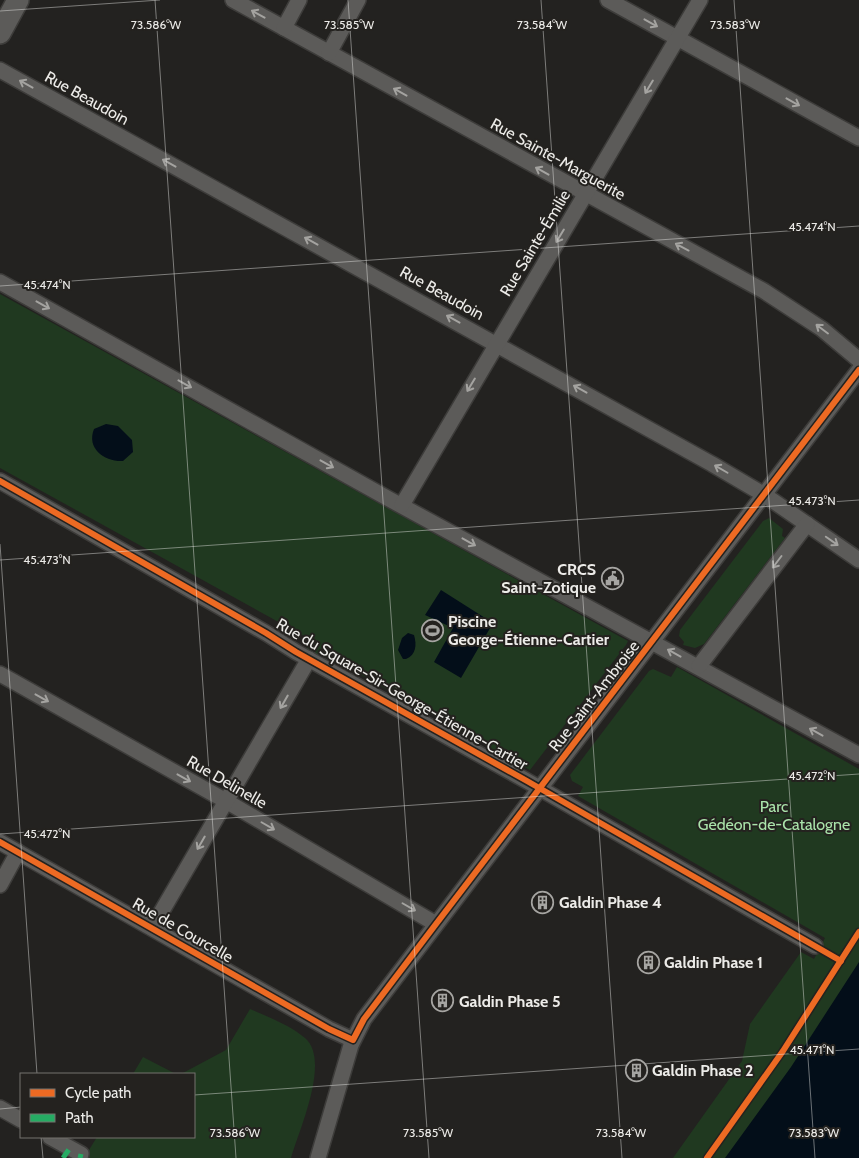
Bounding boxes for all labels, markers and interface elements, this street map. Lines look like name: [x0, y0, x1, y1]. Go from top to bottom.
one-way arrow: [250, 9, 265, 19]
text: 73.586°W: [131, 17, 182, 32]
text: 73.585°W: [324, 17, 375, 32]
text: 73.584°W: [517, 17, 568, 32]
text: 73.583°W: [710, 17, 761, 32]
one-way arrow: [643, 19, 658, 29]
street label: Rue Beaudoin: [42, 67, 133, 129]
one-way arrow: [20, 79, 34, 89]
one-way arrow: [643, 80, 653, 94]
one-way arrow: [393, 87, 408, 96]
one-way arrow: [785, 98, 800, 108]
street label: Rue Sainte-Marguerite: [487, 114, 629, 204]
one-way arrow: [162, 157, 176, 167]
one-way arrow: [535, 166, 550, 176]
street label: Rue Sainte-Émilie: [496, 186, 574, 300]
text: 45.474°N: [788, 219, 836, 234]
one-way arrow: [554, 228, 564, 242]
one-way arrow: [304, 236, 319, 245]
one-way arrow: [675, 241, 690, 251]
street label: Rue Beaudoin: [397, 262, 488, 324]
text: 45.474°N: [23, 277, 71, 292]
one-way arrow: [35, 301, 49, 311]
one-way arrow: [447, 314, 461, 324]
one-way arrow: [815, 324, 829, 334]
one-way arrow: [466, 377, 476, 391]
one-way arrow: [177, 379, 192, 389]
one-way arrow: [573, 384, 587, 394]
one-way arrow: [319, 459, 333, 469]
one-way arrow: [715, 464, 729, 474]
text: 45.473°N: [788, 493, 836, 508]
one-way arrow: [825, 536, 839, 546]
one-way arrow: [461, 538, 476, 547]
text: 45.473°N: [23, 552, 71, 567]
one-way arrow: [772, 556, 783, 569]
place label: CRCS Saint-Zotique: [501, 560, 596, 597]
public building icon: CRCS Saint-Zotique: [600, 566, 624, 590]
place label: Piscine George-Étienne-Cartier: [448, 612, 610, 649]
street label: Rue du Square-Sir-George-Étienne-Cartier: [273, 614, 532, 775]
sports icon: Piscine George-Étienne-Cartier: [420, 618, 444, 642]
street label: Rue Saint-Ambroise: [545, 637, 643, 755]
one-way arrow: [668, 647, 682, 657]
one-way arrow: [35, 693, 50, 703]
one-way arrow: [279, 694, 289, 708]
one-way arrow: [809, 727, 824, 736]
street label: Rue Delinelle: [184, 751, 270, 813]
text: 45.472°N: [788, 768, 836, 783]
one-way arrow: [176, 774, 191, 783]
park label: Parc Gédéon-de-Catalogne: [698, 797, 850, 834]
one-way arrow: [260, 821, 275, 831]
text: 45.472°N: [23, 826, 71, 841]
one-way arrow: [196, 836, 206, 850]
building icon: Galdin Phase 4: [531, 890, 555, 914]
place label: Galdin Phase 4: [559, 893, 662, 912]
street label: Rue de Courcelle: [129, 894, 237, 966]
one-way arrow: [401, 902, 416, 912]
building icon: Galdin Phase 1: [636, 950, 660, 974]
place label: Galdin Phase 1: [664, 953, 763, 972]
building icon: Galdin Phase 5: [431, 989, 455, 1013]
place label: Galdin Phase 5: [459, 992, 561, 1011]
text: 45.471°N: [790, 1042, 834, 1057]
building icon: Galdin Phase 2: [624, 1058, 648, 1082]
place label: Galdin Phase 2: [652, 1061, 753, 1080]
legend: [20, 1073, 195, 1138]
text: Cycle path: [65, 1084, 131, 1102]
text: Path: [65, 1109, 94, 1127]
text: 73.586°W: [210, 1125, 261, 1140]
text: 73.585°W: [403, 1125, 454, 1140]
text: 73.584°W: [596, 1125, 647, 1140]
text: 73.583°W: [789, 1125, 840, 1140]

